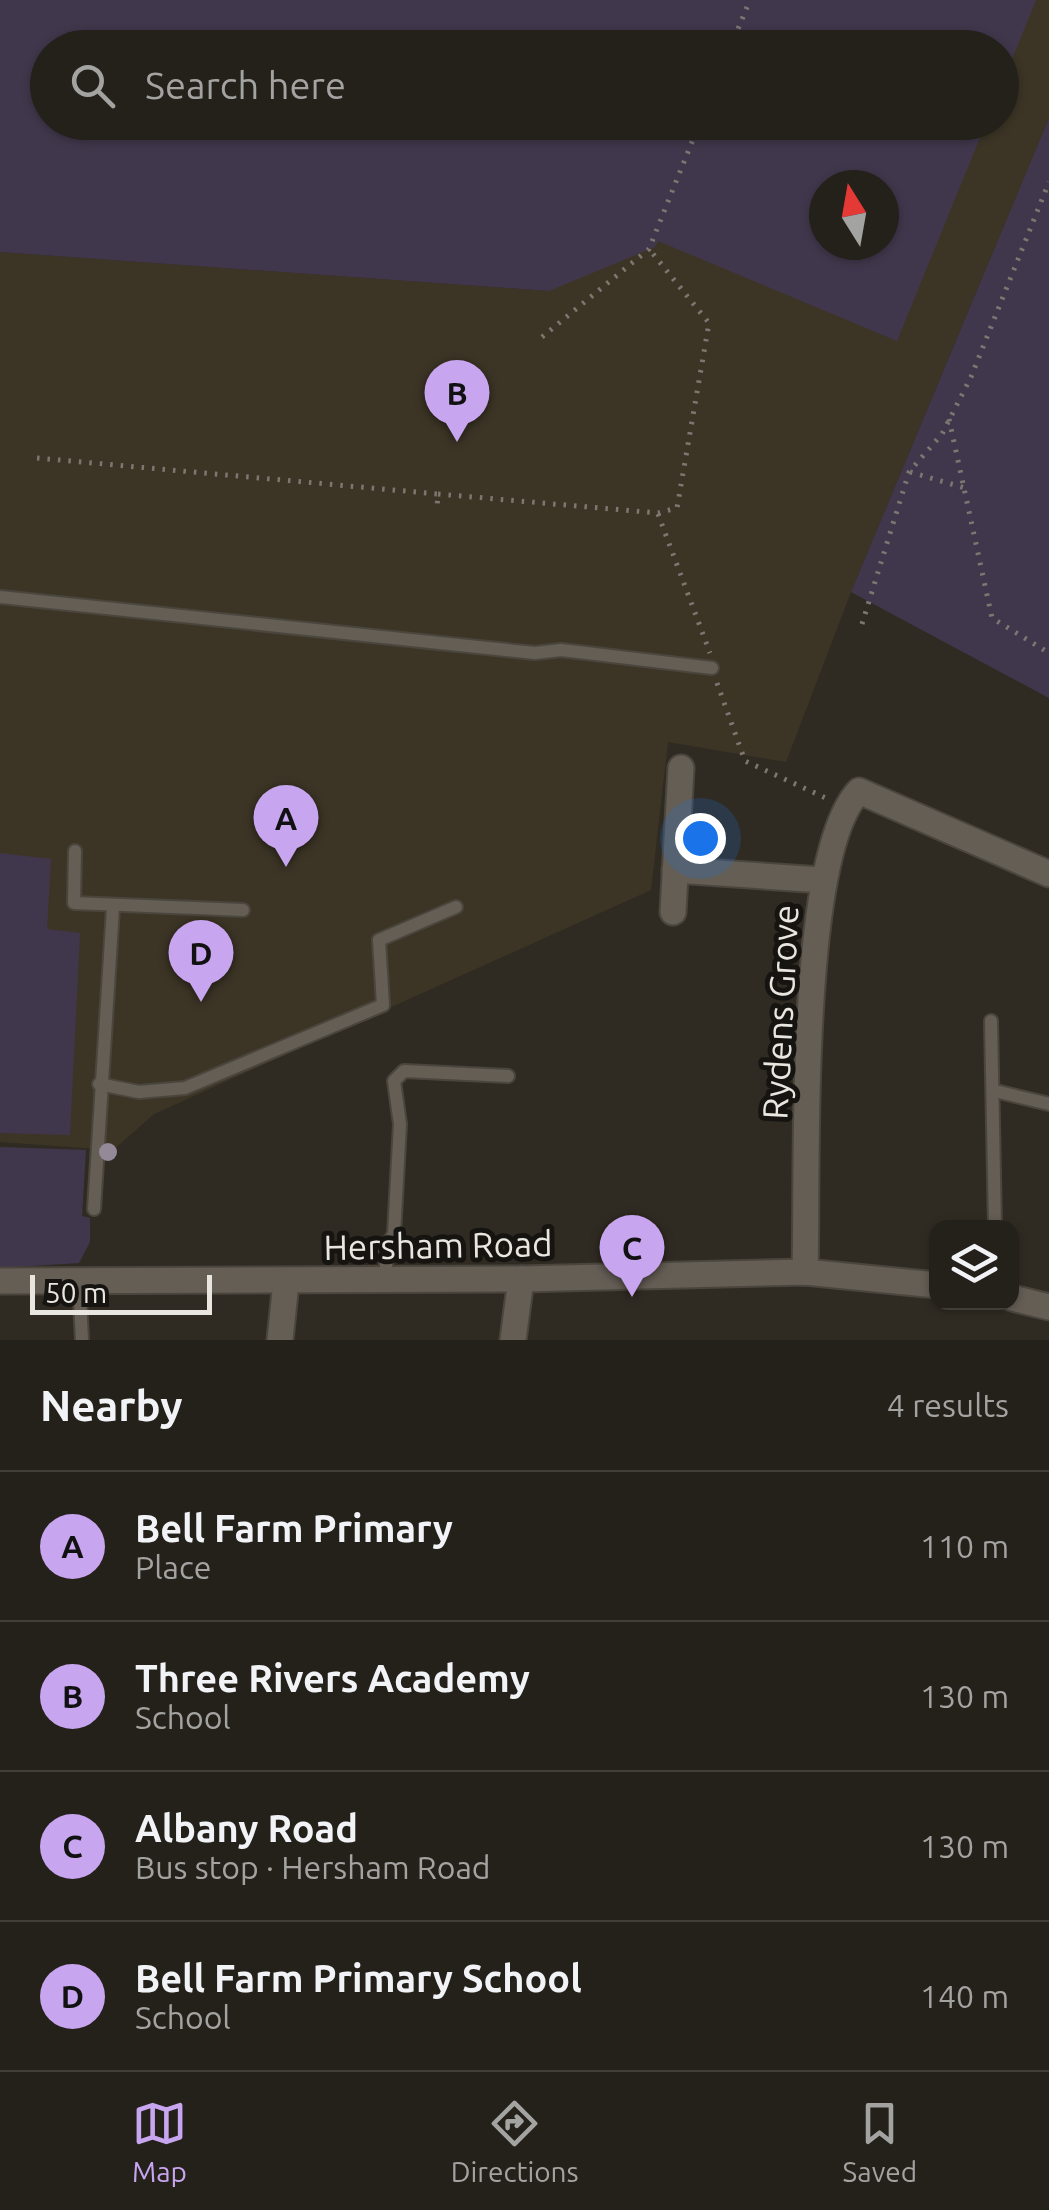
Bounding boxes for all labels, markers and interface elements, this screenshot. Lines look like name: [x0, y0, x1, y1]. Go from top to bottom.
search box: [30, 30, 1019, 140]
icon: search: [65, 58, 120, 113]
text: Search here: [145, 64, 346, 106]
north arrow: [809, 170, 899, 260]
pin: B: [424, 360, 490, 442]
pin: A: [254, 784, 318, 867]
your location: [675, 813, 726, 864]
street label: Rydens Grove: [754, 904, 806, 1120]
pin: D: [168, 920, 234, 1002]
pin: C: [600, 1214, 664, 1297]
map controls: [929, 1220, 1019, 1310]
button: layers: [929, 1220, 1019, 1310]
street label: Hersham Road: [323, 1223, 553, 1267]
scale bar: [30, 1270, 212, 1314]
text: 50 m: [45, 1277, 107, 1308]
text: Nearby: [40, 1382, 183, 1429]
text: 4 results: [887, 1387, 1009, 1423]
text: Bell Farm Primary: [135, 1507, 453, 1549]
text: A: [61, 1528, 84, 1564]
text: 110 m: [920, 1528, 1009, 1564]
text: Place: [135, 1549, 211, 1585]
text: Three Rivers Academy: [135, 1657, 530, 1699]
text: B: [62, 1678, 83, 1714]
text: 130 m: [920, 1678, 1009, 1714]
text: School: [135, 1699, 231, 1735]
text: Albany Road: [135, 1807, 358, 1849]
text: C: [62, 1828, 83, 1864]
text: 130 m: [920, 1828, 1009, 1864]
text: Bus stop · Hersham Road: [135, 1849, 491, 1885]
text: Bell Farm Primary School: [135, 1957, 582, 1999]
text: D: [61, 1978, 84, 2014]
text: 140 m: [920, 1978, 1009, 2014]
text: School: [135, 1999, 231, 2035]
tab: Map: [132, 2096, 187, 2187]
tab: Directions: [451, 2096, 579, 2187]
tab: Saved: [843, 2096, 917, 2187]

